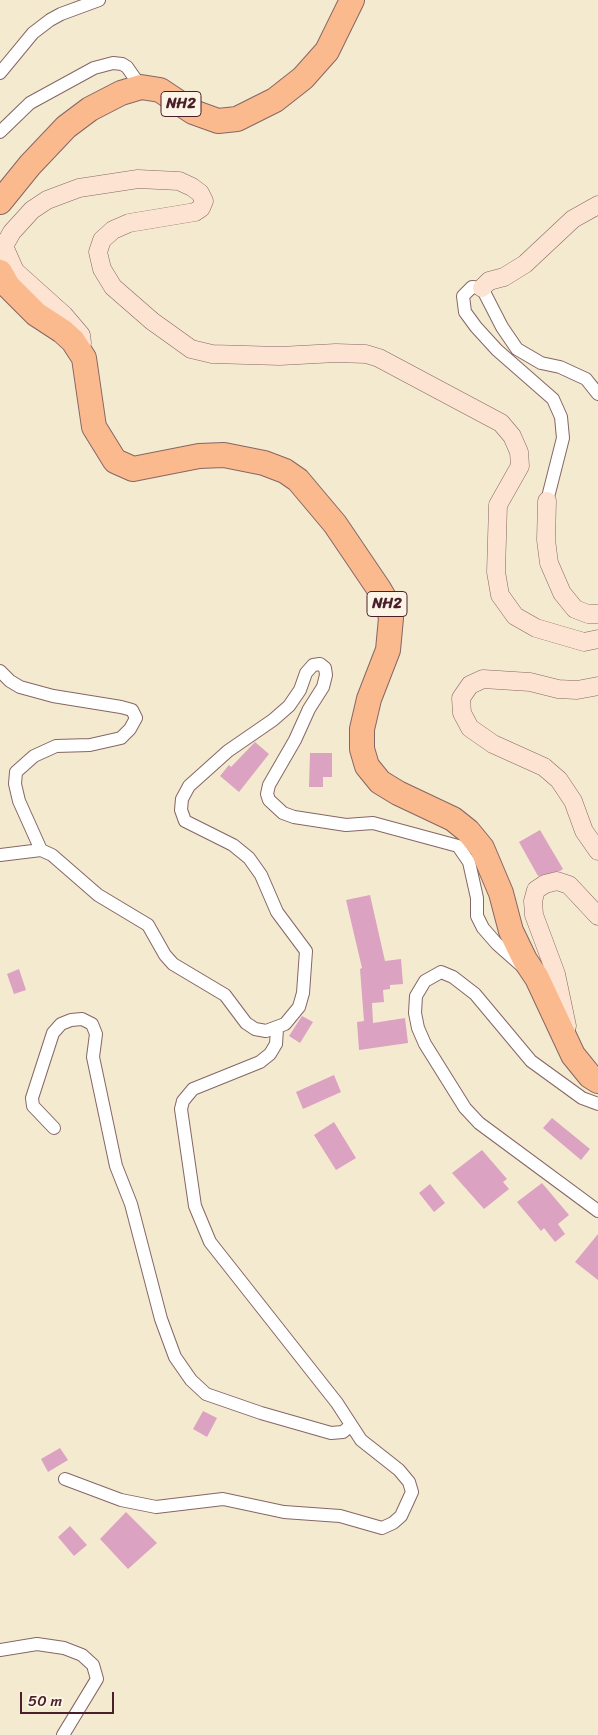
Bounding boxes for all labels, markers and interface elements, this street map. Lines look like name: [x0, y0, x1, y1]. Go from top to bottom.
road number: NH2: [161, 92, 201, 116]
road number: NH2: [367, 592, 407, 616]
scale bar: [22, 1682, 116, 1714]
text: 50 m: [28, 1688, 62, 1714]

